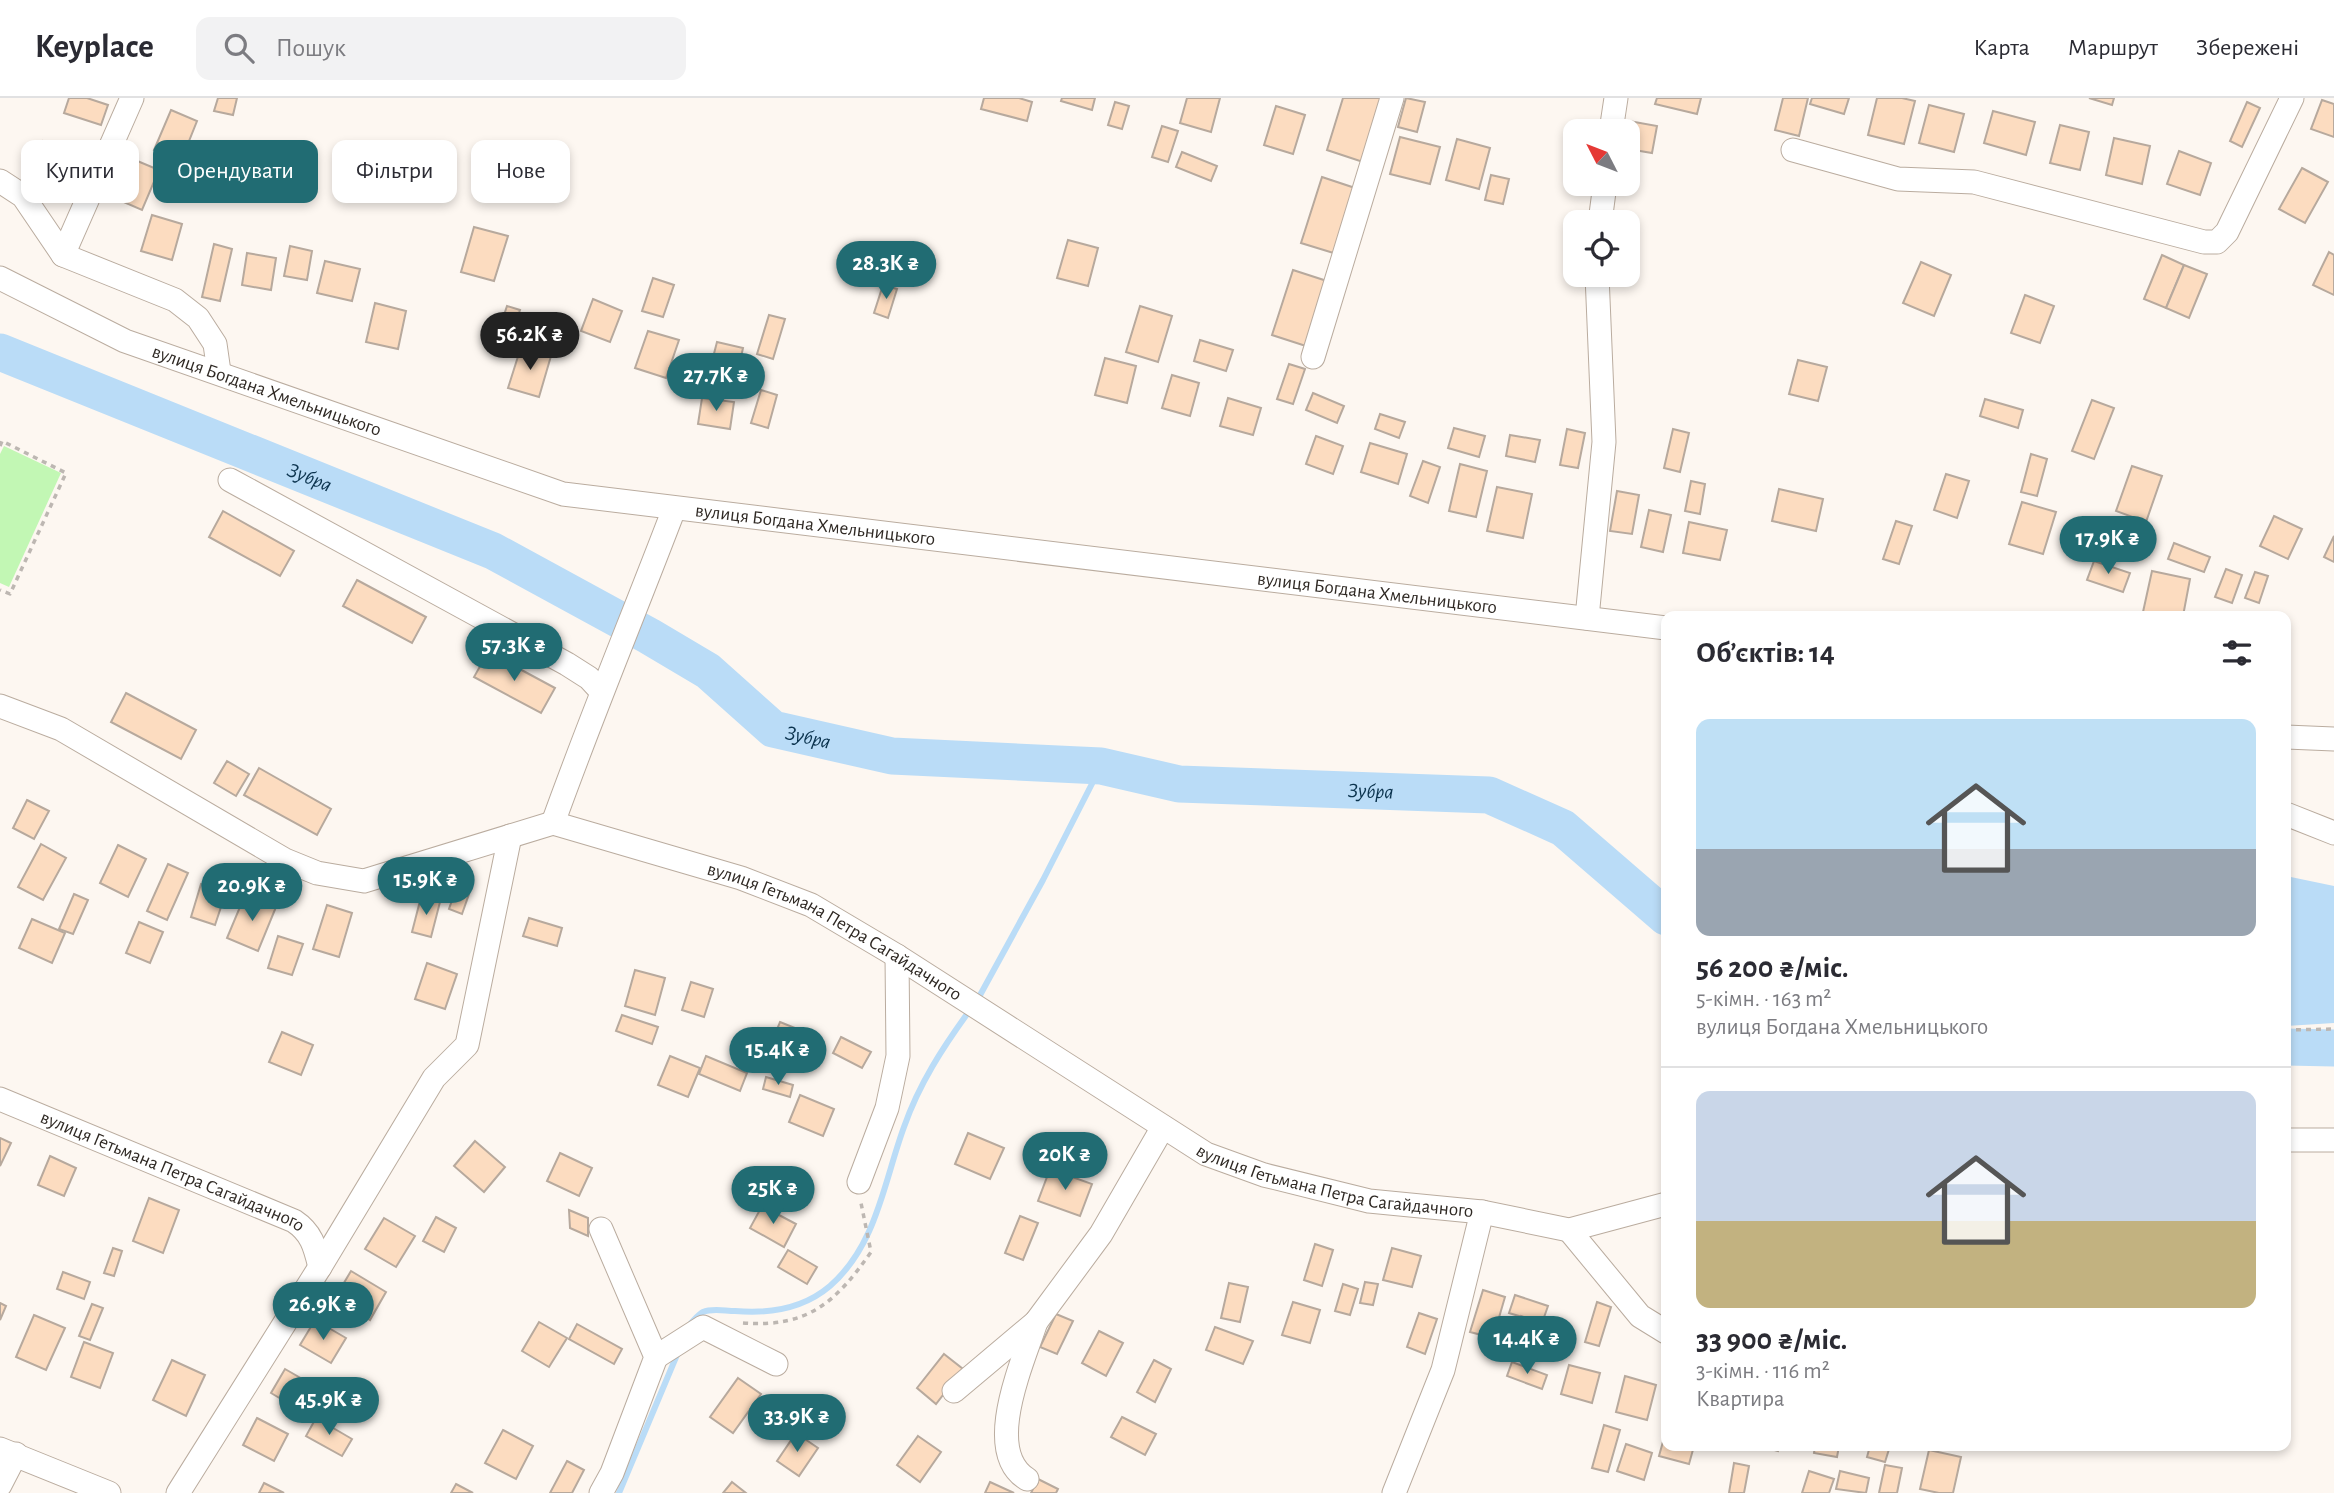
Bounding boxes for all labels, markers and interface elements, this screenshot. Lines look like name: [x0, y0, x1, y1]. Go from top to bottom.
search box: [196, 17, 686, 80]
icon: search: [220, 29, 258, 67]
text: Keyplace: [35, 31, 154, 64]
text: Пошук: [276, 35, 346, 61]
text: Карта: [1974, 36, 2030, 60]
text: Маршрут: [2068, 36, 2158, 60]
text: Збережені: [2196, 36, 2299, 60]
north arrow: [1563, 119, 1640, 196]
map controls: [1563, 119, 1640, 287]
chip: Купити: [21, 140, 139, 203]
chip: Орендувати: [153, 140, 318, 203]
chip: Фільтри: [332, 140, 457, 203]
chip: Нове: [471, 140, 570, 203]
button: locate: [1563, 210, 1640, 287]
pin: 28.3K ₴: [821, 242, 951, 301]
text: 28.3K ₴: [852, 252, 920, 275]
pin: 56.2K ₴: [465, 313, 595, 372]
text: 56.2K ₴: [496, 323, 564, 346]
street label: вулиця Богдана Хмельницького: [149, 342, 384, 439]
pin: 27.7K ₴: [651, 354, 781, 413]
text: 27.7K ₴: [683, 364, 749, 387]
water label: Зубра: [285, 459, 335, 495]
street label: вулиця Богдана Хмельницького: [694, 501, 936, 549]
pin: 17.9K ₴: [2043, 517, 2173, 576]
text: 17.9K ₴: [2076, 527, 2140, 550]
street label: вулиця Богдана Хмельницького: [1256, 569, 1498, 617]
pin: 57.3K ₴: [449, 624, 579, 683]
text: 57.3K ₴: [481, 634, 547, 657]
icon: filters: [2218, 634, 2256, 672]
text: Об’єктів: 14: [1696, 638, 1835, 668]
water label: Зубра: [783, 722, 833, 752]
icon: home: [1913, 765, 2039, 891]
water label: Зубра: [1347, 779, 1394, 803]
pin: 15.9K ₴: [361, 858, 491, 917]
street label: вулиця Гетьмана Петра Сагайдачного: [705, 859, 965, 1004]
pin: 20.9K ₴: [187, 864, 317, 923]
text: 15.9K ₴: [394, 868, 458, 891]
text: 20.9K ₴: [217, 874, 287, 897]
text: 56 200 ₴/міс.: [1696, 953, 1849, 983]
text: 5-кімн. · 163 m²: [1696, 988, 1831, 1011]
text: вулиця Богдана Хмельницького: [1696, 1016, 1988, 1039]
pin: 15.4K ₴: [713, 1028, 843, 1087]
text: 15.4K ₴: [745, 1038, 811, 1061]
street label: вулиця Гетьмана Петра Сагайдачного: [38, 1107, 309, 1235]
pin: 20K ₴: [1016, 1132, 1114, 1192]
icon: home: [1913, 1137, 2039, 1263]
street label: вулиця Гетьмана Петра Сагайдачного: [1193, 1141, 1474, 1221]
text: 20K ₴: [1039, 1143, 1092, 1166]
pin: 25K ₴: [724, 1166, 822, 1226]
text: 25K ₴: [748, 1177, 798, 1200]
pin: 26.9K ₴: [258, 1282, 388, 1342]
text: 26.9K ₴: [289, 1293, 357, 1316]
pin: 14.4K ₴: [1462, 1316, 1592, 1376]
text: 33 900 ₴/міс.: [1696, 1325, 1847, 1355]
text: 14.4K ₴: [1494, 1327, 1560, 1350]
text: 3-кімн. · 116 m²: [1696, 1360, 1830, 1383]
pin: 45.9K ₴: [264, 1378, 394, 1437]
text: 45.9K ₴: [295, 1388, 363, 1411]
text: Квартира: [1696, 1388, 1784, 1411]
pin: 33.9K ₴: [732, 1394, 862, 1454]
text: 33.9K ₴: [764, 1405, 830, 1428]

